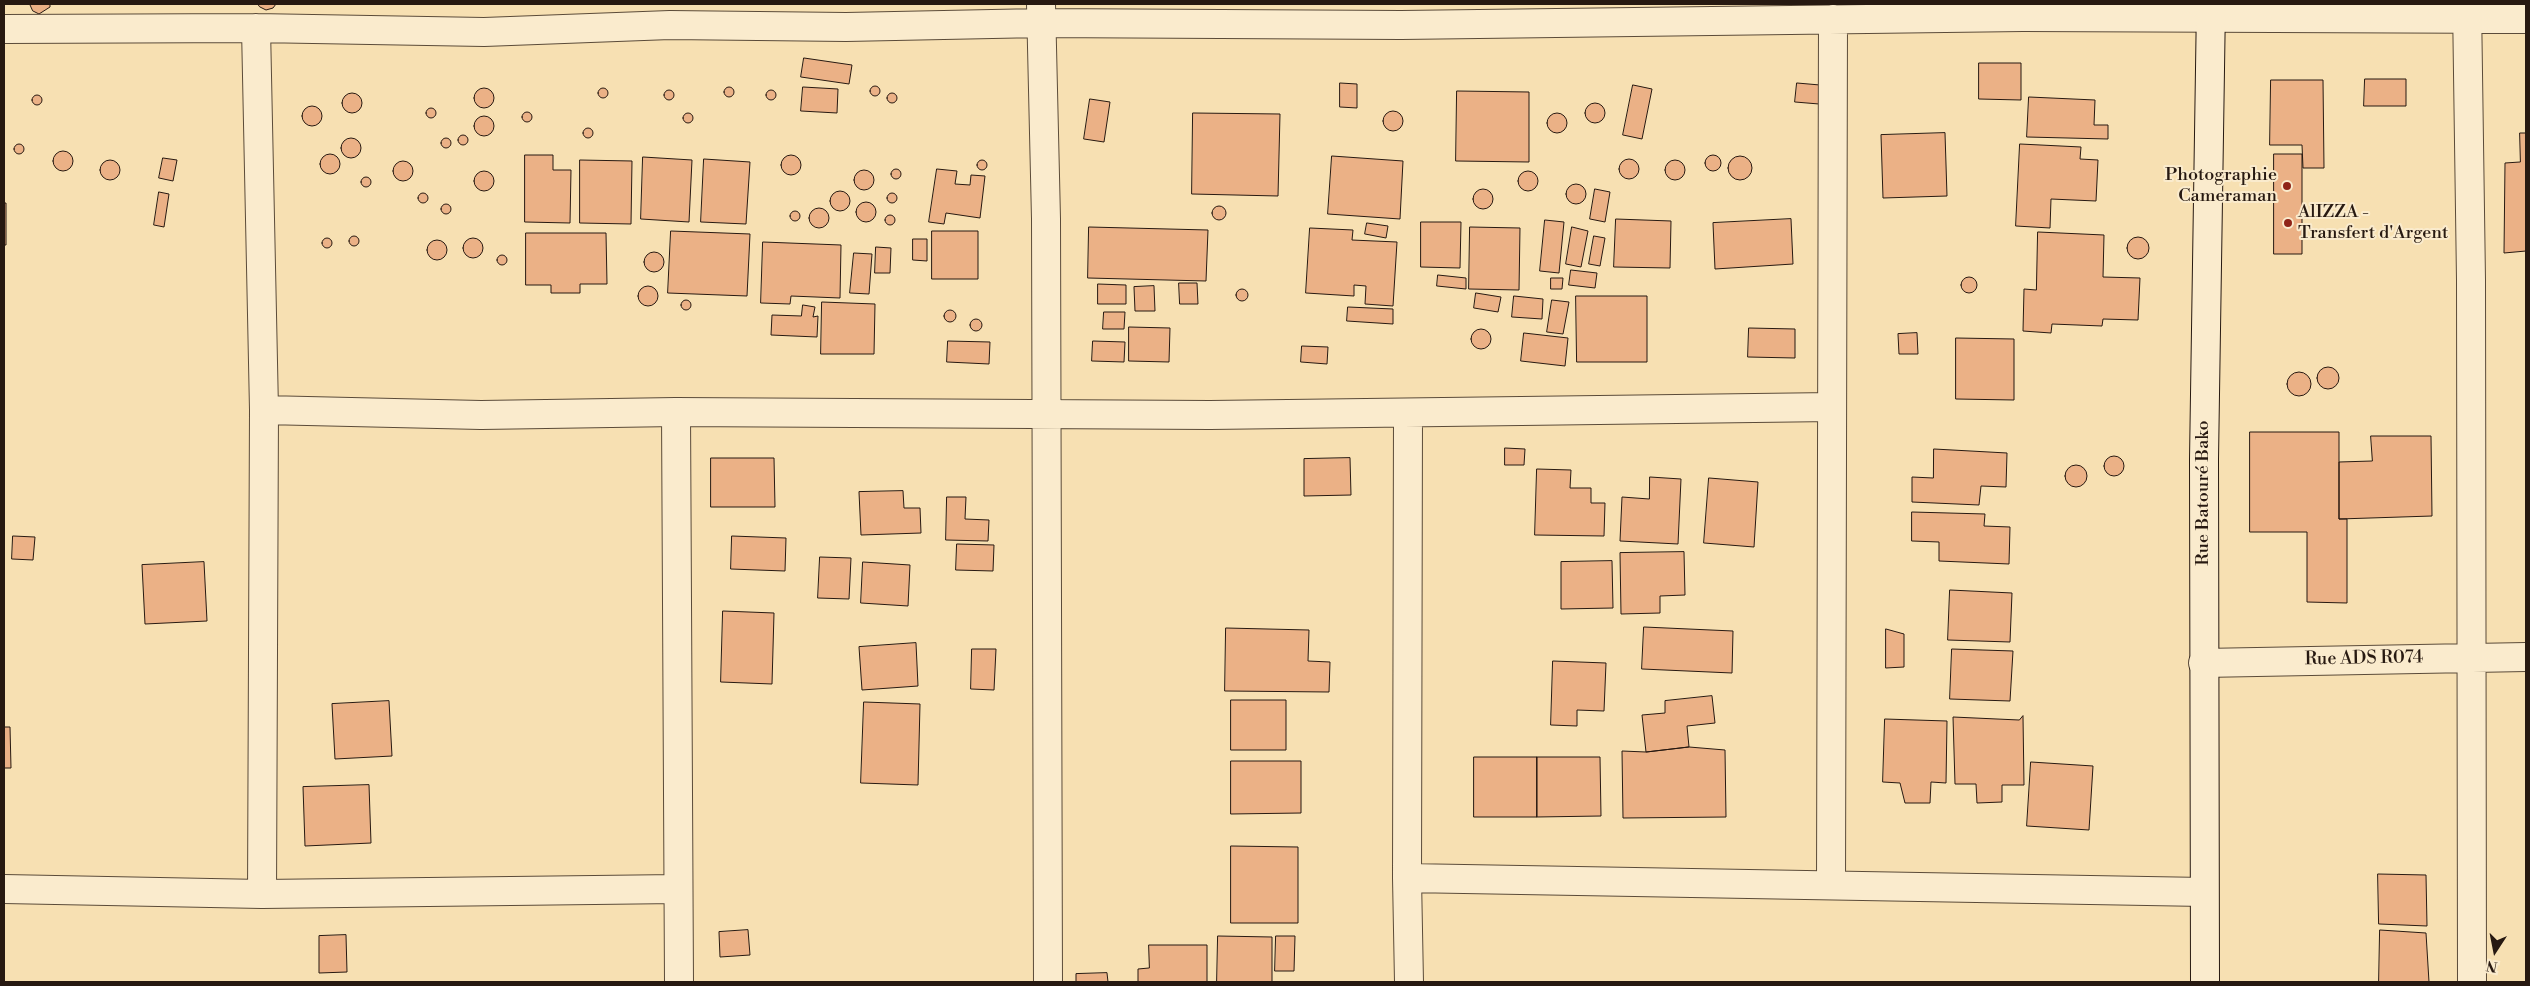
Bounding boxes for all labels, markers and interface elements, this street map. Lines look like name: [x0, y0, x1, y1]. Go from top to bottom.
place label: Photographie Cameraman: [2165, 165, 2277, 208]
marker: Photographie Cameraman: [2281, 180, 2293, 192]
place label: AlIZZA - Transfert d'Argent: [2298, 202, 2448, 244]
marker: AlIZZA - Transfert d'Argent: [2282, 217, 2294, 229]
street label: Rue Batouré Bako: [2193, 420, 2215, 566]
street label: Rue ADS R074: [2304, 647, 2424, 671]
north arrow: [2470, 926, 2520, 976]
text: N: [2485, 956, 2499, 976]

